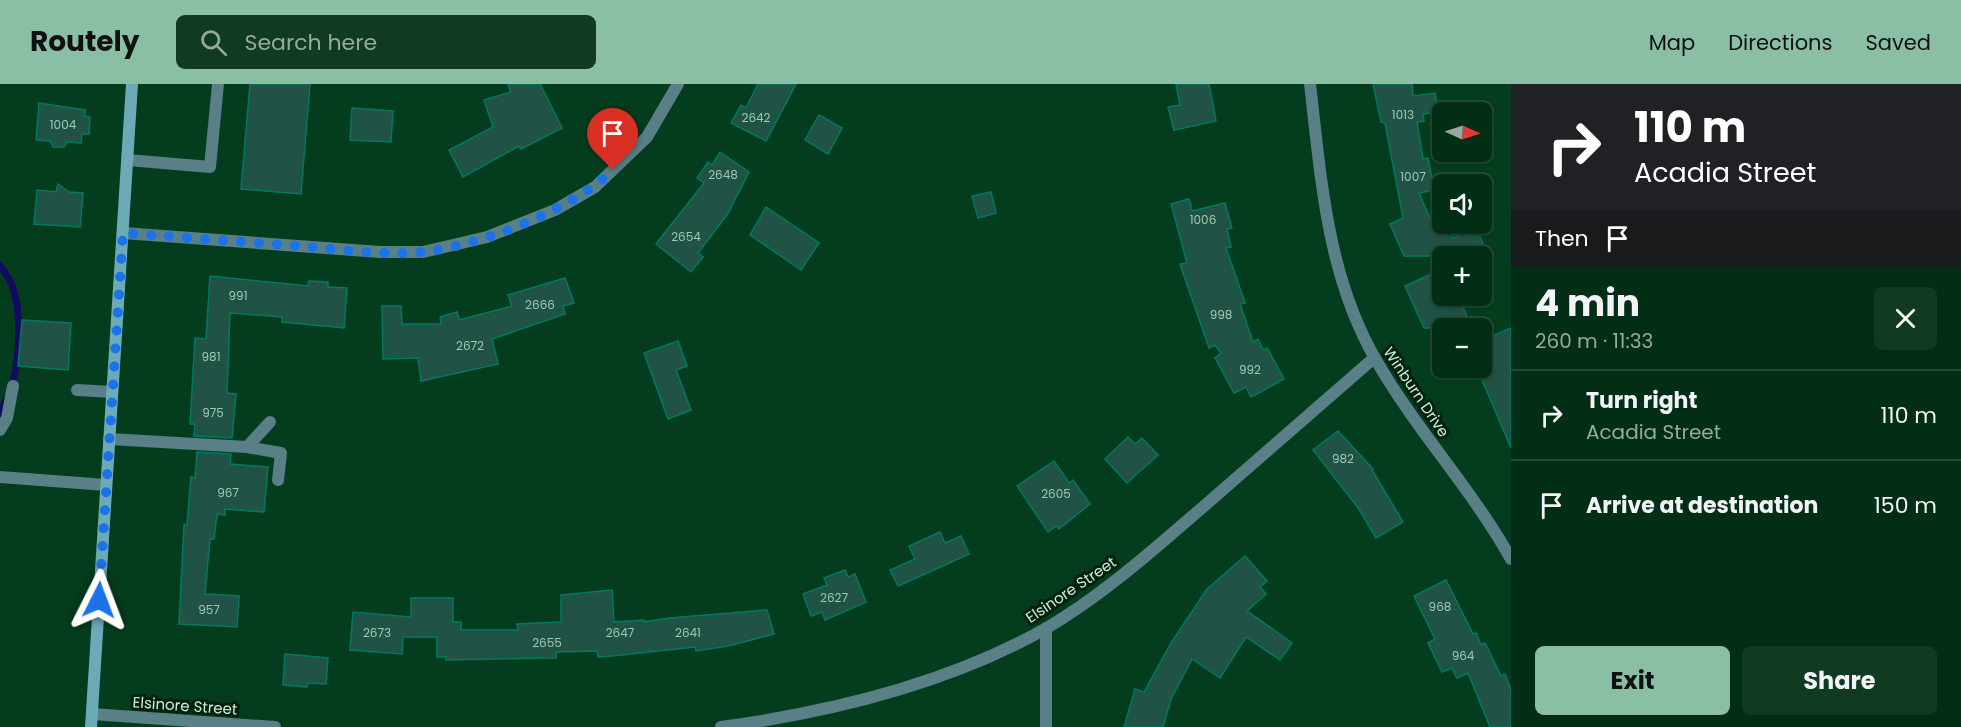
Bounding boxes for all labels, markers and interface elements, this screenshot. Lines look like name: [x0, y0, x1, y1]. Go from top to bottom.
search box: [176, 15, 596, 69]
text: Routely: [30, 22, 140, 61]
icon: search: [197, 26, 230, 59]
text: Search here: [245, 27, 377, 58]
text: Map: [1649, 28, 1695, 57]
text: Directions: [1728, 28, 1832, 57]
text: Saved: [1865, 28, 1931, 57]
text: 110 m: [1634, 98, 1746, 157]
north arrow: [1432, 102, 1492, 162]
map controls: [1432, 102, 1492, 378]
house number: 1013: [1392, 106, 1414, 123]
pin: [587, 108, 638, 170]
icon: right: [1535, 108, 1613, 186]
house number: 2642: [742, 109, 771, 126]
house number: 1004: [50, 116, 77, 133]
icon: arrive: [596, 117, 629, 150]
text: Acadia Street: [1634, 154, 1816, 191]
house number: 2648: [708, 166, 738, 183]
house number: 1007: [1400, 168, 1426, 185]
button: sound: [1432, 174, 1492, 234]
house number: 1006: [1190, 211, 1216, 228]
icon: arrive: [1601, 222, 1634, 255]
text: Then: [1535, 223, 1589, 254]
house number: 2654: [671, 228, 701, 245]
button: +: [1432, 246, 1492, 306]
text: 4 min: [1535, 278, 1640, 329]
house number: 991: [229, 287, 247, 304]
button: close: [1874, 287, 1937, 350]
house number: 2666: [525, 296, 555, 313]
house number: 998: [1210, 306, 1232, 323]
button: −: [1432, 318, 1492, 378]
text: 260 m · 11:33: [1535, 327, 1653, 355]
house number: 2672: [456, 337, 484, 354]
street label: Winburn Drive: [1378, 343, 1454, 441]
house number: 981: [202, 348, 220, 365]
house number: 992: [1239, 361, 1261, 378]
text: Turn right: [1586, 385, 1697, 416]
icon: right: [1535, 399, 1568, 432]
text: 110 m: [1881, 400, 1937, 431]
house number: 975: [202, 404, 224, 421]
text: Acadia Street: [1586, 418, 1721, 446]
house number: 982: [1332, 450, 1354, 467]
house number: 967: [217, 484, 239, 501]
house number: 2605: [1041, 485, 1071, 502]
icon: arrive: [1535, 489, 1568, 522]
text: Arrive at destination: [1586, 490, 1818, 521]
text: 150 m: [1874, 490, 1937, 521]
street label: Elsinore Street: [1021, 552, 1120, 628]
position arrow: [67, 568, 131, 632]
house number: 2627: [820, 589, 848, 606]
house number: 968: [1429, 598, 1451, 615]
house number: 957: [198, 601, 220, 618]
house number: 2673: [363, 624, 391, 641]
house number: 2647: [606, 624, 635, 641]
house number: 2641: [675, 624, 701, 641]
house number: 2655: [532, 634, 562, 651]
button: Exit: [1535, 646, 1730, 715]
button: Share: [1742, 646, 1937, 715]
house number: 964: [1452, 647, 1475, 664]
street label: Elsinore Street: [132, 691, 238, 720]

